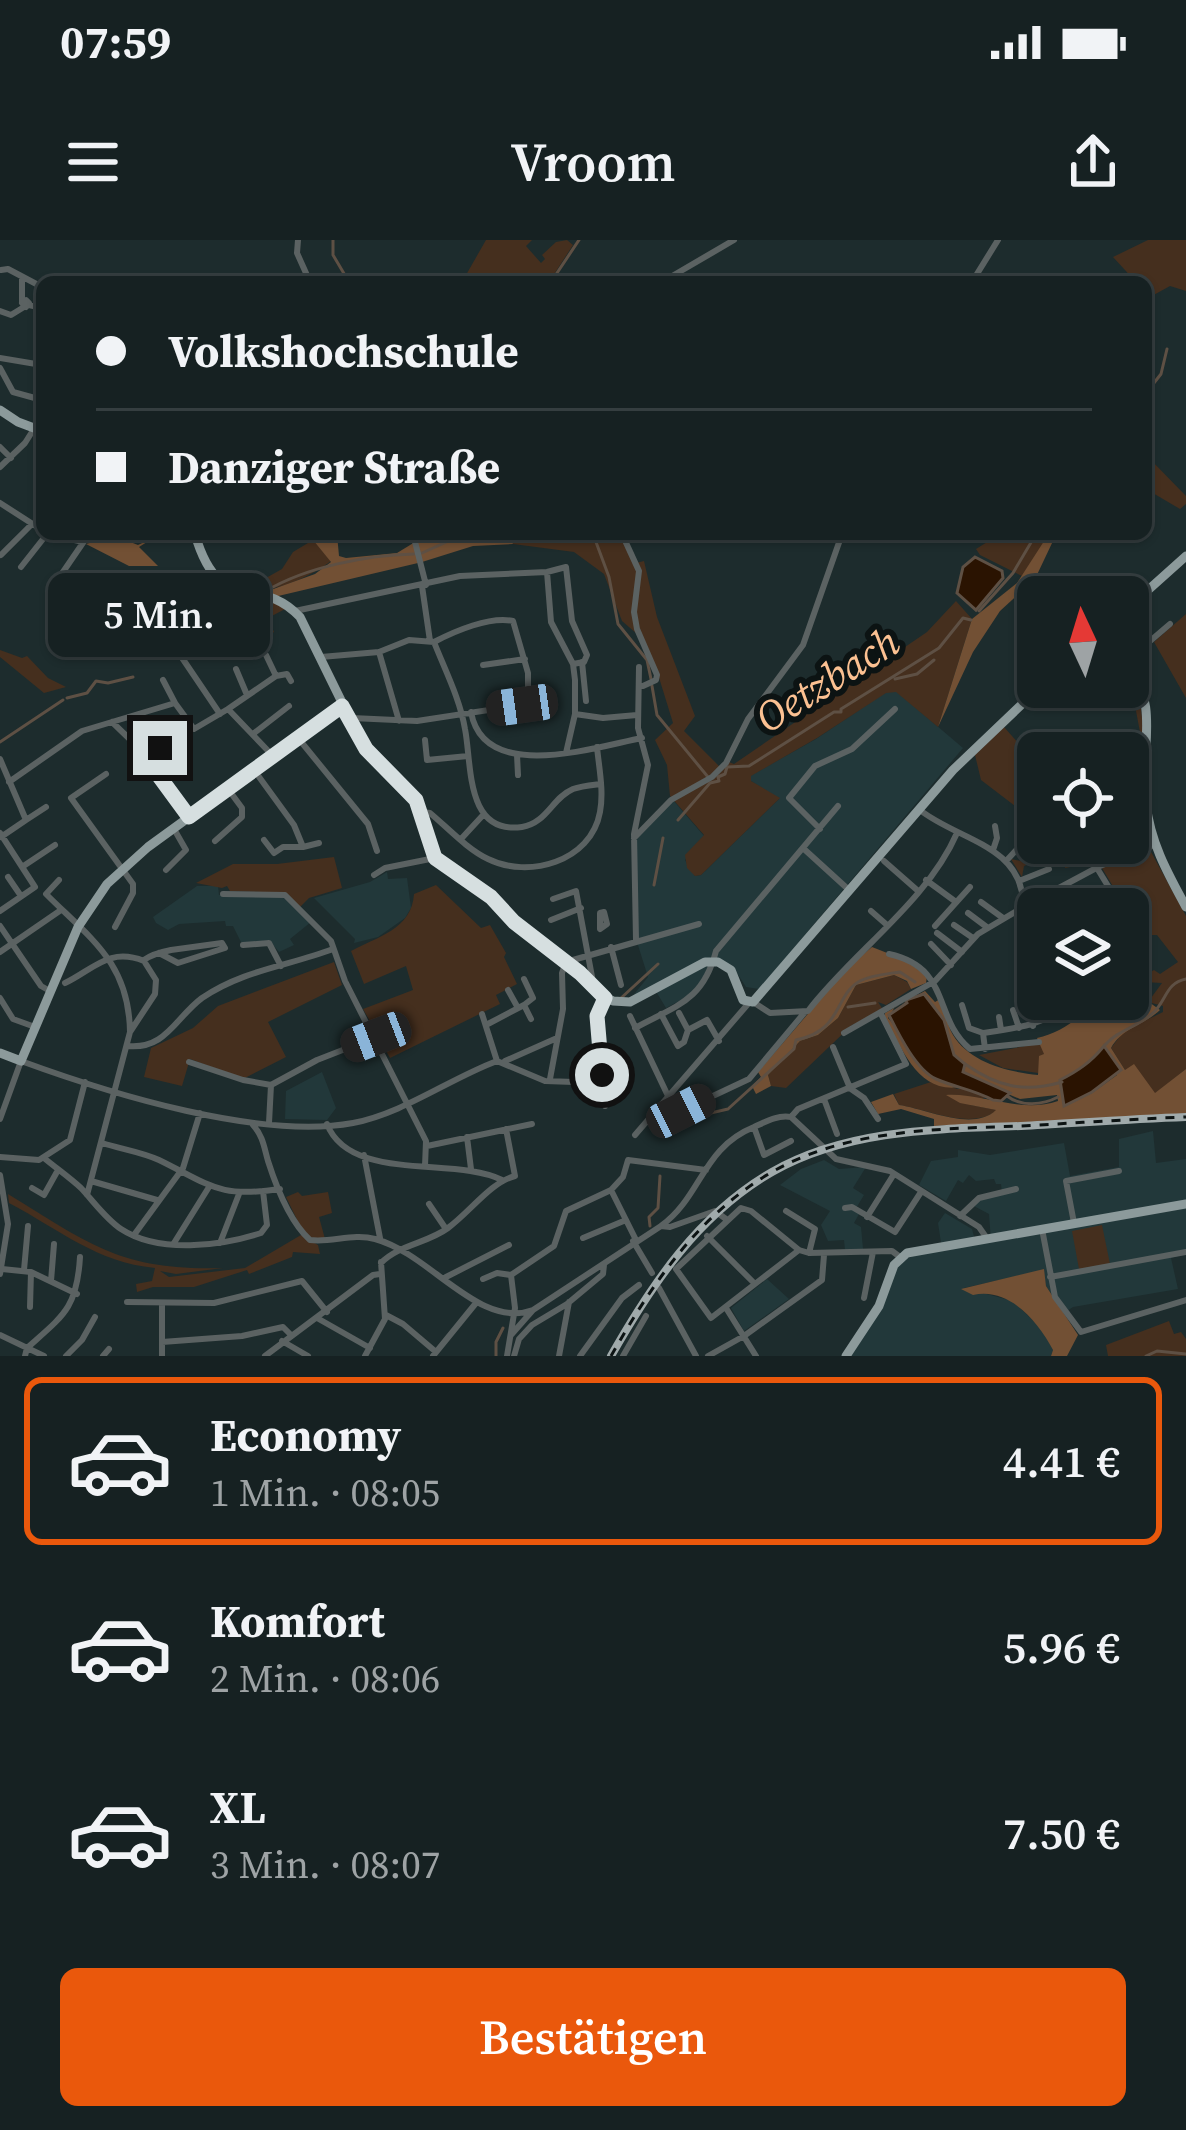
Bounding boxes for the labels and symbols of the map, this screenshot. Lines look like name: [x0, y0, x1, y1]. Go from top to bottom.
callout: 5 Min.: [49, 574, 271, 658]
north arrow: [1017, 576, 1149, 708]
water label: Oetzbach: [744, 612, 910, 746]
car: [484, 682, 560, 728]
route end: [133, 721, 187, 775]
car: [336, 1007, 416, 1067]
route start: [575, 1048, 629, 1102]
car: [641, 1079, 721, 1143]

